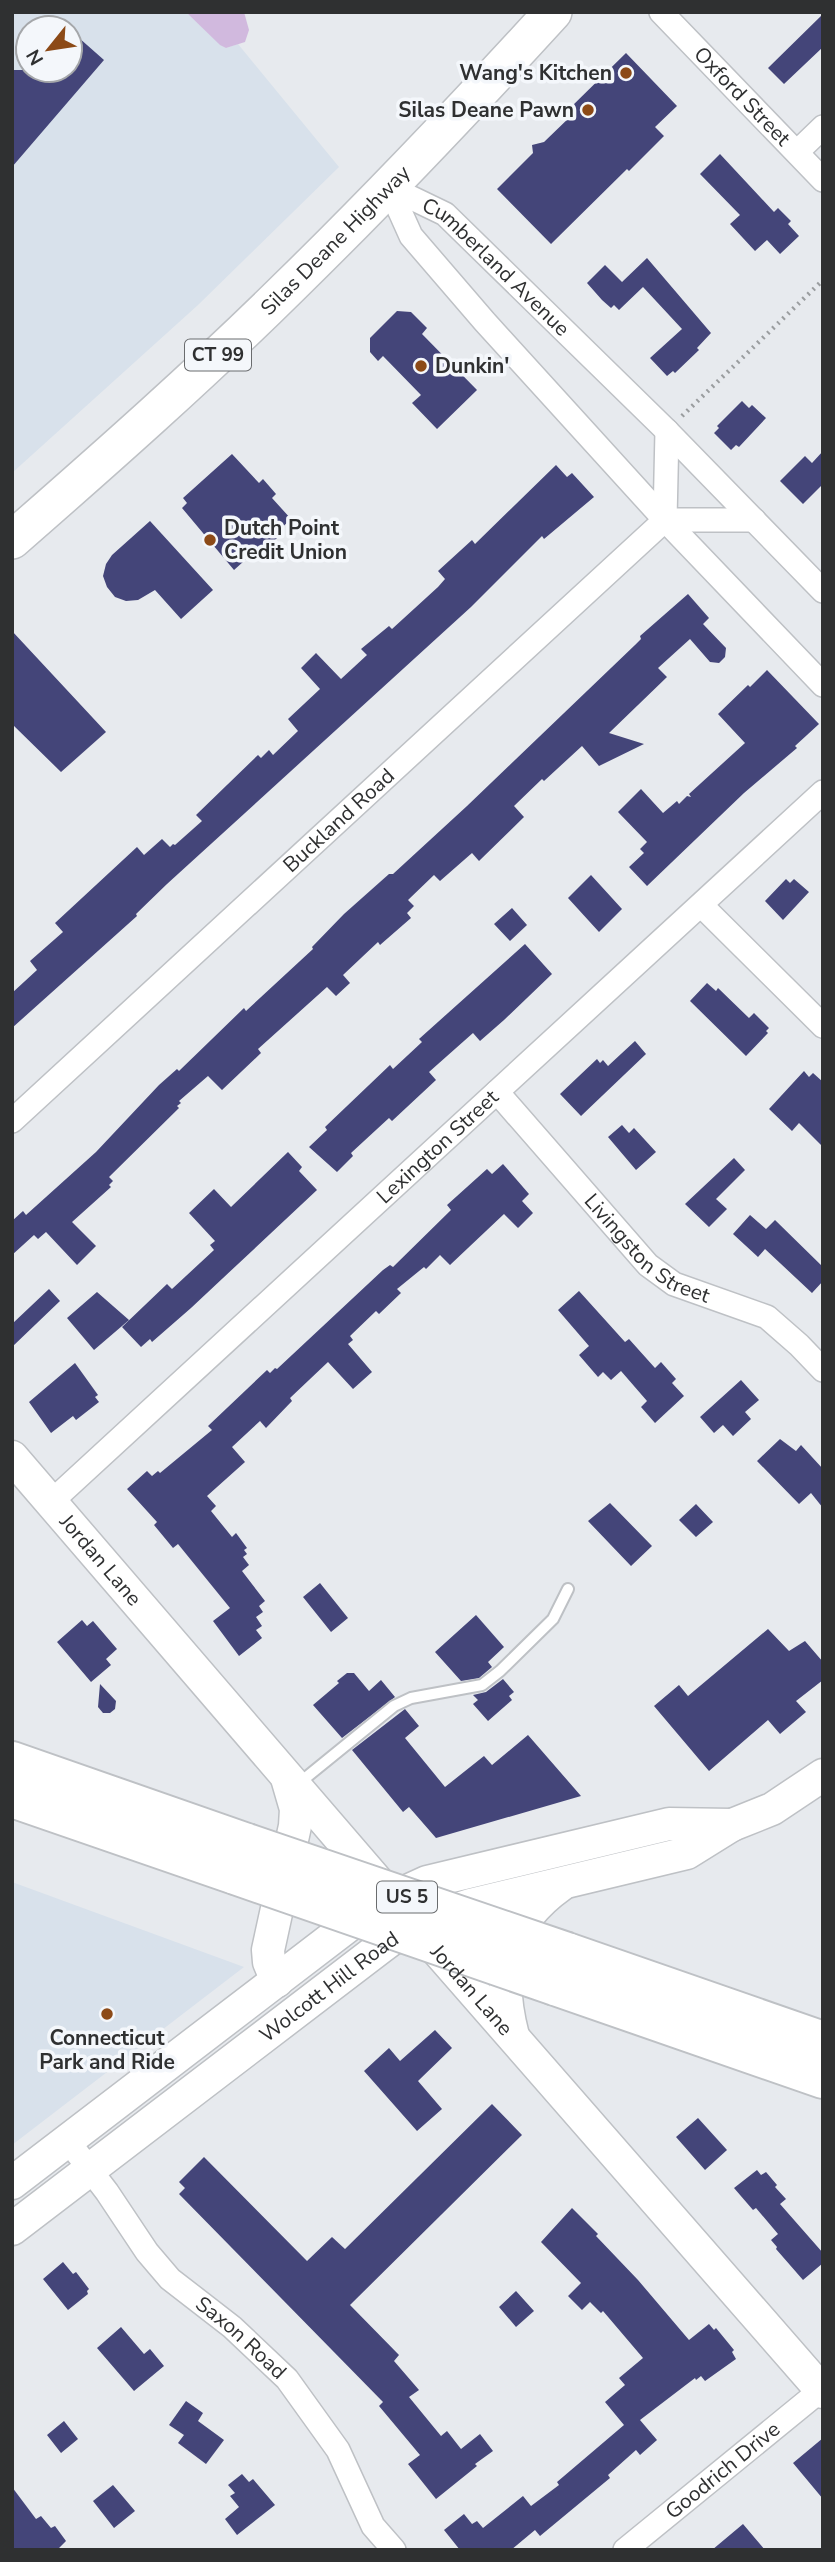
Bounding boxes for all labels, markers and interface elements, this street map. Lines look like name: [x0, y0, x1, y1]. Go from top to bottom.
north arrow: [14, 14, 84, 84]
street label: Oxford Street: [688, 40, 797, 152]
text: N: [20, 44, 50, 70]
place label: Wang's Kitchen: [459, 59, 612, 87]
marker: Wang's Kitchen: [618, 65, 634, 81]
place label: Silas Deane Pawn: [398, 96, 574, 124]
marker: Silas Deane Pawn: [580, 102, 596, 118]
street label: Silas Deane Highway: [254, 159, 416, 321]
street label: Cumberland Avenue: [418, 191, 576, 342]
road number: CT 99: [185, 340, 251, 370]
place label: Dunkin': [435, 352, 509, 380]
marker: Dunkin': [413, 358, 429, 374]
place label: Dutch Point Credit Union: [224, 514, 347, 566]
marker: Dutch Point Credit Union: [202, 532, 218, 548]
street label: Buckland Road: [277, 762, 400, 879]
street label: Lexington Street: [370, 1083, 505, 1210]
street label: Livingston Street: [578, 1188, 714, 1310]
street label: Jordan Lane: [53, 1508, 148, 1612]
road number: US 5: [377, 1882, 437, 1912]
street label: Wolcott Hill Road: [254, 1925, 404, 2049]
street label: Jordan Lane: [424, 1938, 519, 2041]
marker: Connecticut Park and Ride: [99, 2006, 115, 2022]
place label: Connecticut Park and Ride: [39, 2024, 175, 2076]
street label: Saxon Road: [190, 2290, 293, 2385]
street label: Goodrich Drive: [659, 2415, 786, 2526]

